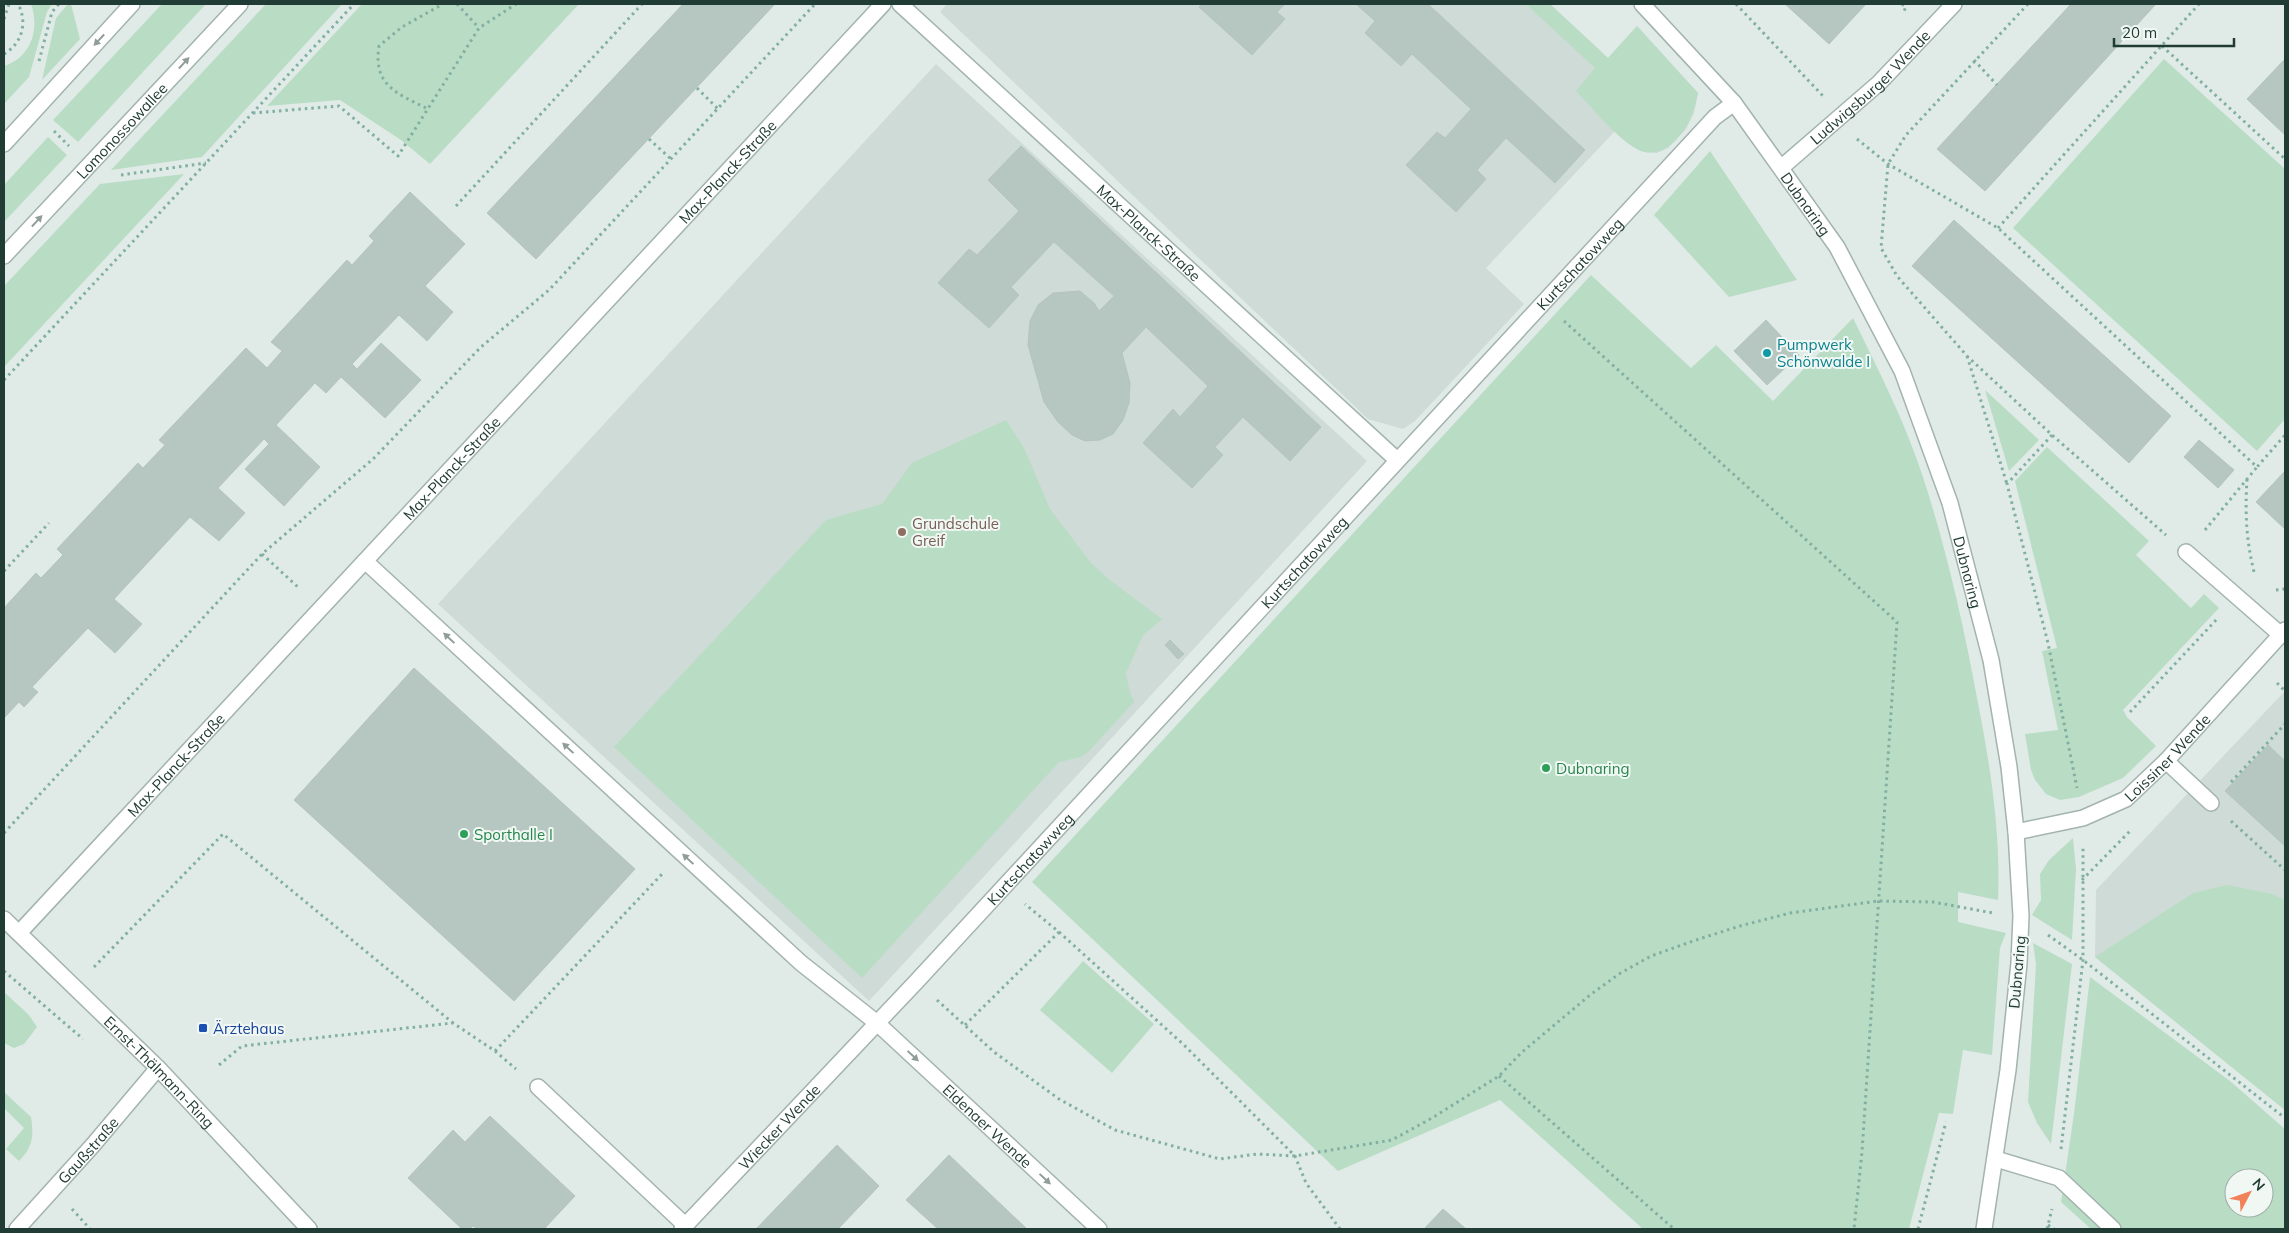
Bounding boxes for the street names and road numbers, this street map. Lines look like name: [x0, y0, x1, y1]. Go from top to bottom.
street label: Ludwigsburger Wende: [1806, 26, 1934, 148]
street label: Lomonossowallee: [72, 78, 171, 182]
street label: Max-Planck-Straße: [674, 116, 780, 227]
street label: Dubnaring: [1777, 168, 1835, 239]
street label: Max-Planck-Straße: [1093, 180, 1205, 285]
street label: Kurtschatowweg: [1532, 214, 1627, 314]
street label: Max-Planck-Straße: [399, 412, 504, 524]
street label: Kurtschatowweg: [1257, 512, 1351, 612]
street label: Dubnaring: [1950, 534, 1987, 610]
street label: Max-Planck-Straße: [123, 709, 228, 820]
street label: Loissiner Wende: [2120, 710, 2214, 805]
street label: Kurtschatowweg: [983, 809, 1077, 909]
street label: Dubnaring: [2004, 935, 2030, 1009]
street label: Ernst-Thälmann-Ring: [100, 1012, 219, 1132]
street label: Wiecker Wende: [734, 1080, 824, 1173]
street label: Eldenaer Wende: [939, 1080, 1036, 1172]
street label: Gaußstraße: [53, 1113, 122, 1187]

